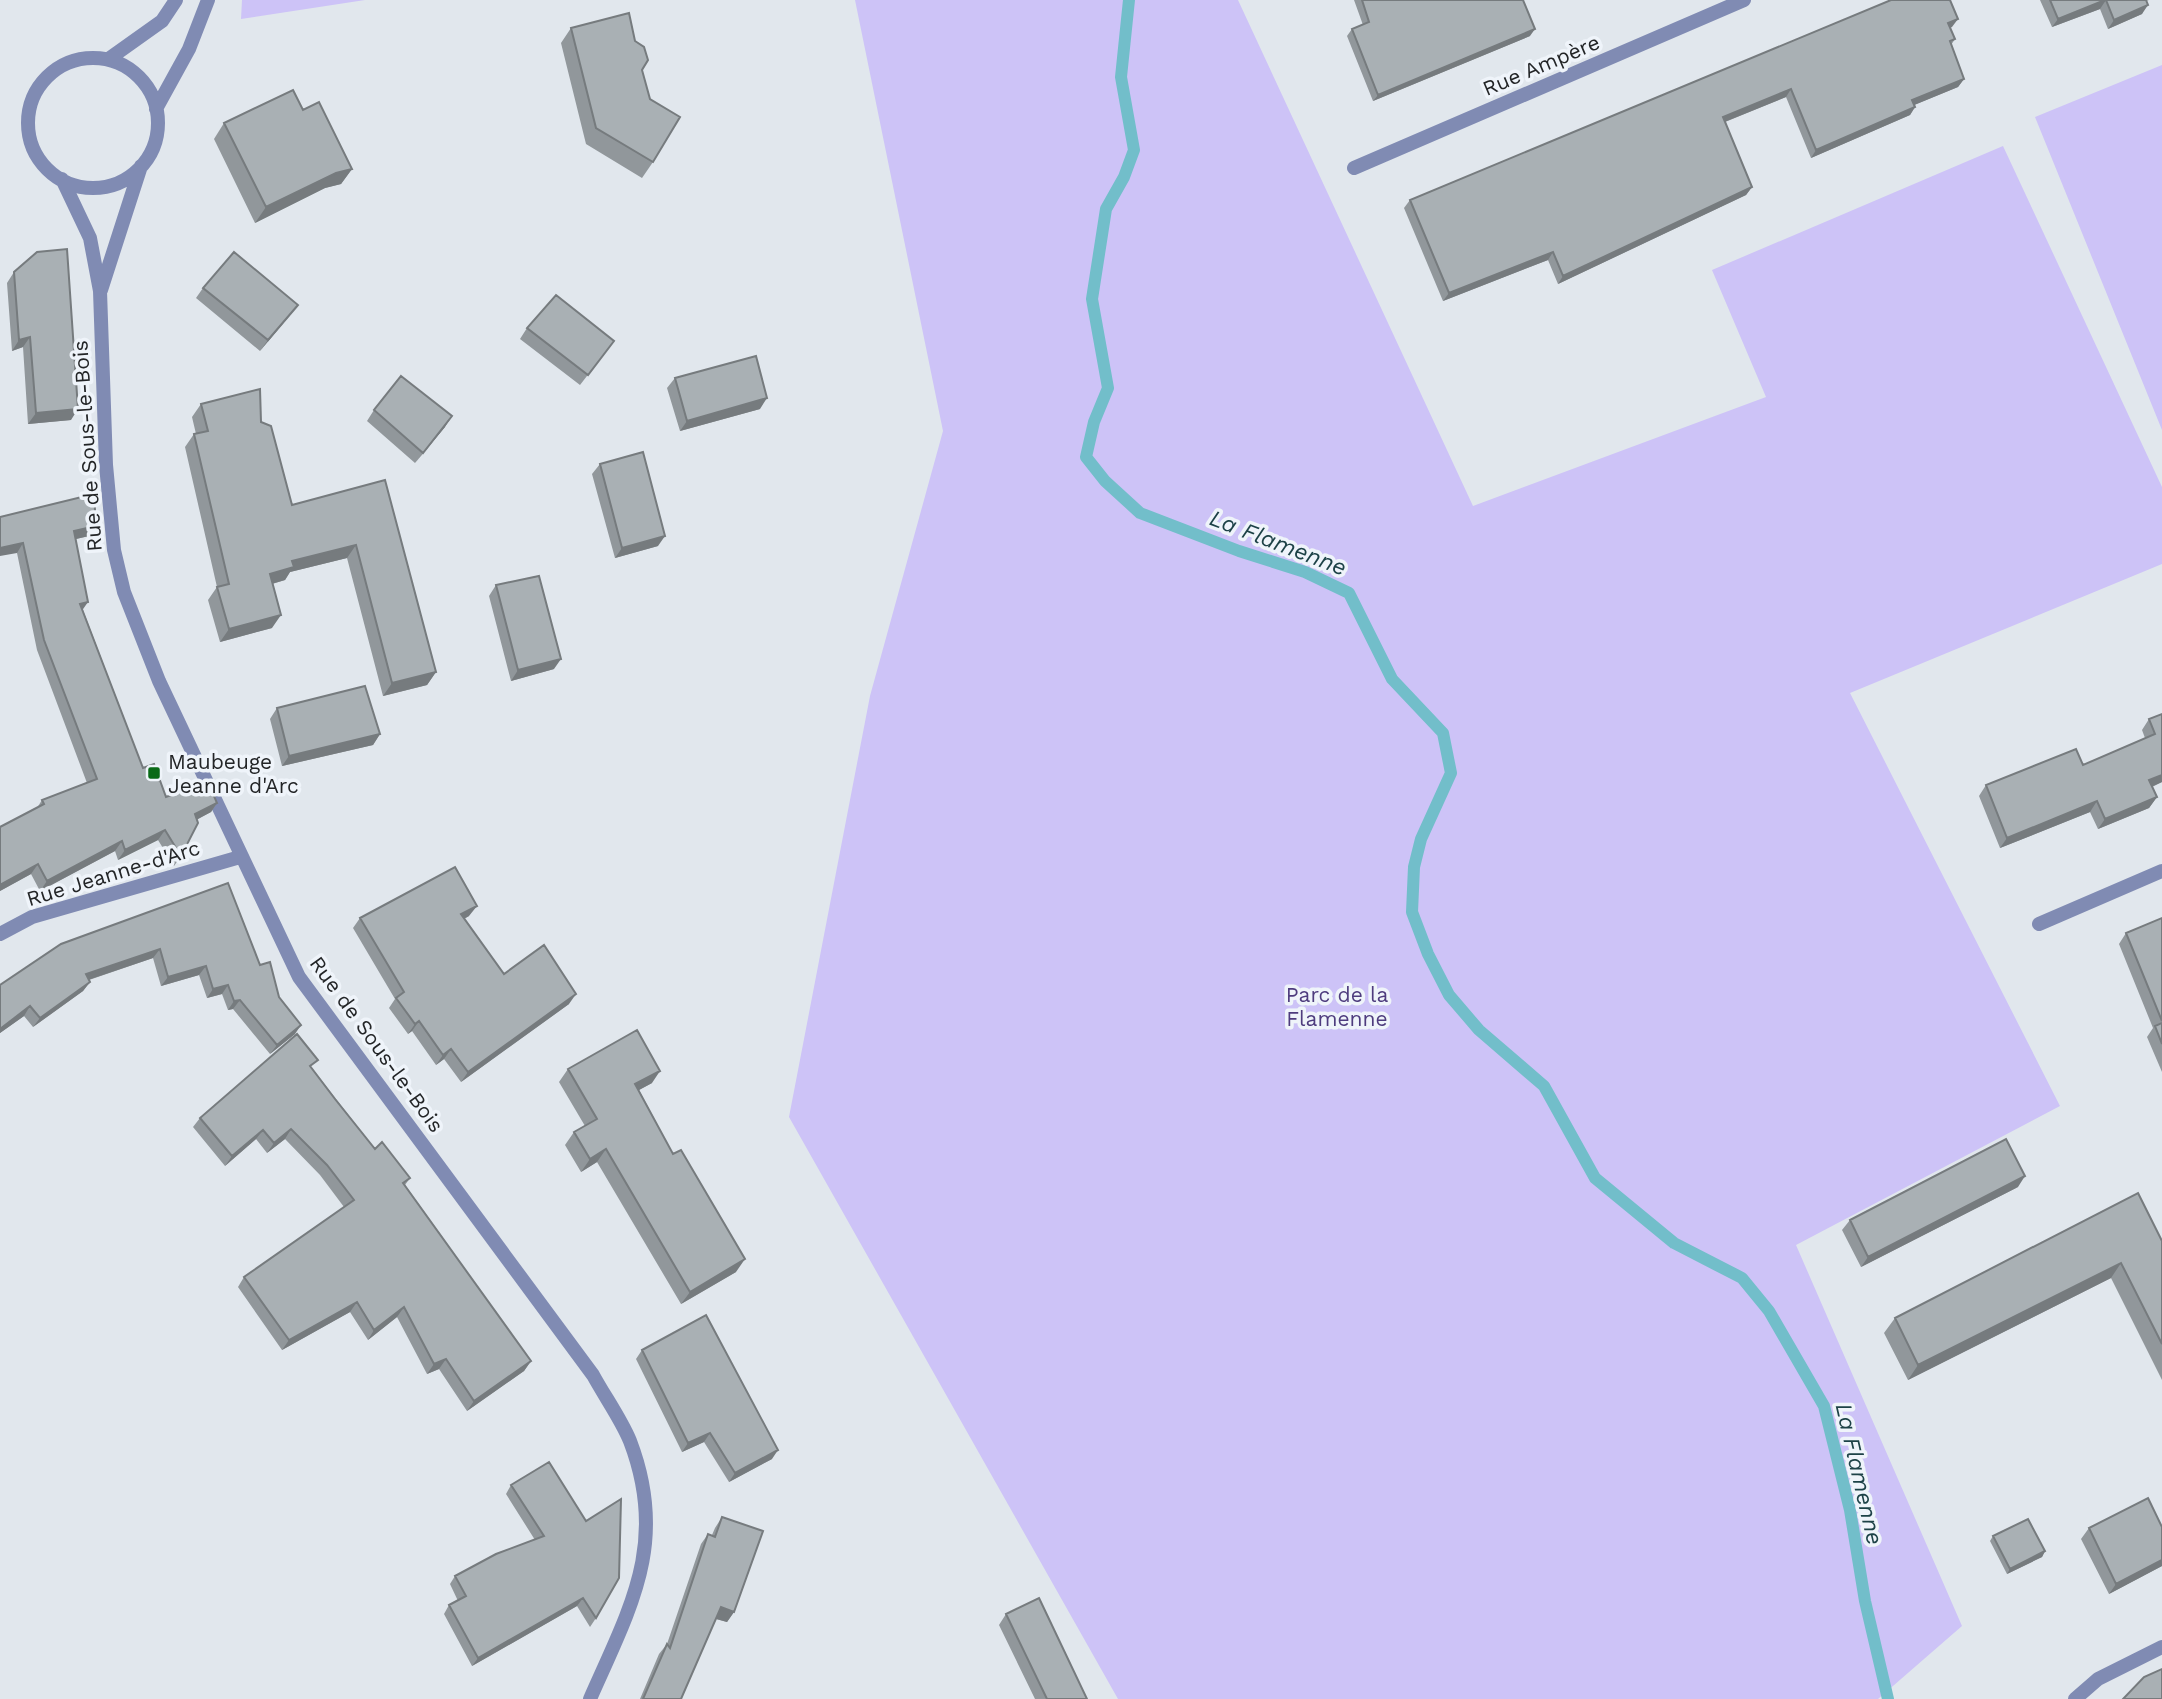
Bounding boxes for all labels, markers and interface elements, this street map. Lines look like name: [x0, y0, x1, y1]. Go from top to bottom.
street label: Rue Ampère: [1479, 29, 1603, 101]
street label: Rue de Sous-le-Bois: [67, 340, 107, 552]
water label: La Flamenne: [1206, 505, 1350, 581]
place label: Maubeuge Jeanne d'Arc: [168, 749, 299, 798]
marker: Maubeuge Jeanne d'Arc: [146, 765, 162, 781]
street label: Rue Jeanne-d'Arc: [23, 835, 203, 911]
street label: Rue de Sous-le-Bois: [305, 951, 449, 1137]
park label: Parc de la Flamenne: [1286, 982, 1388, 1031]
water label: La Flamenne: [1830, 1401, 1888, 1547]

